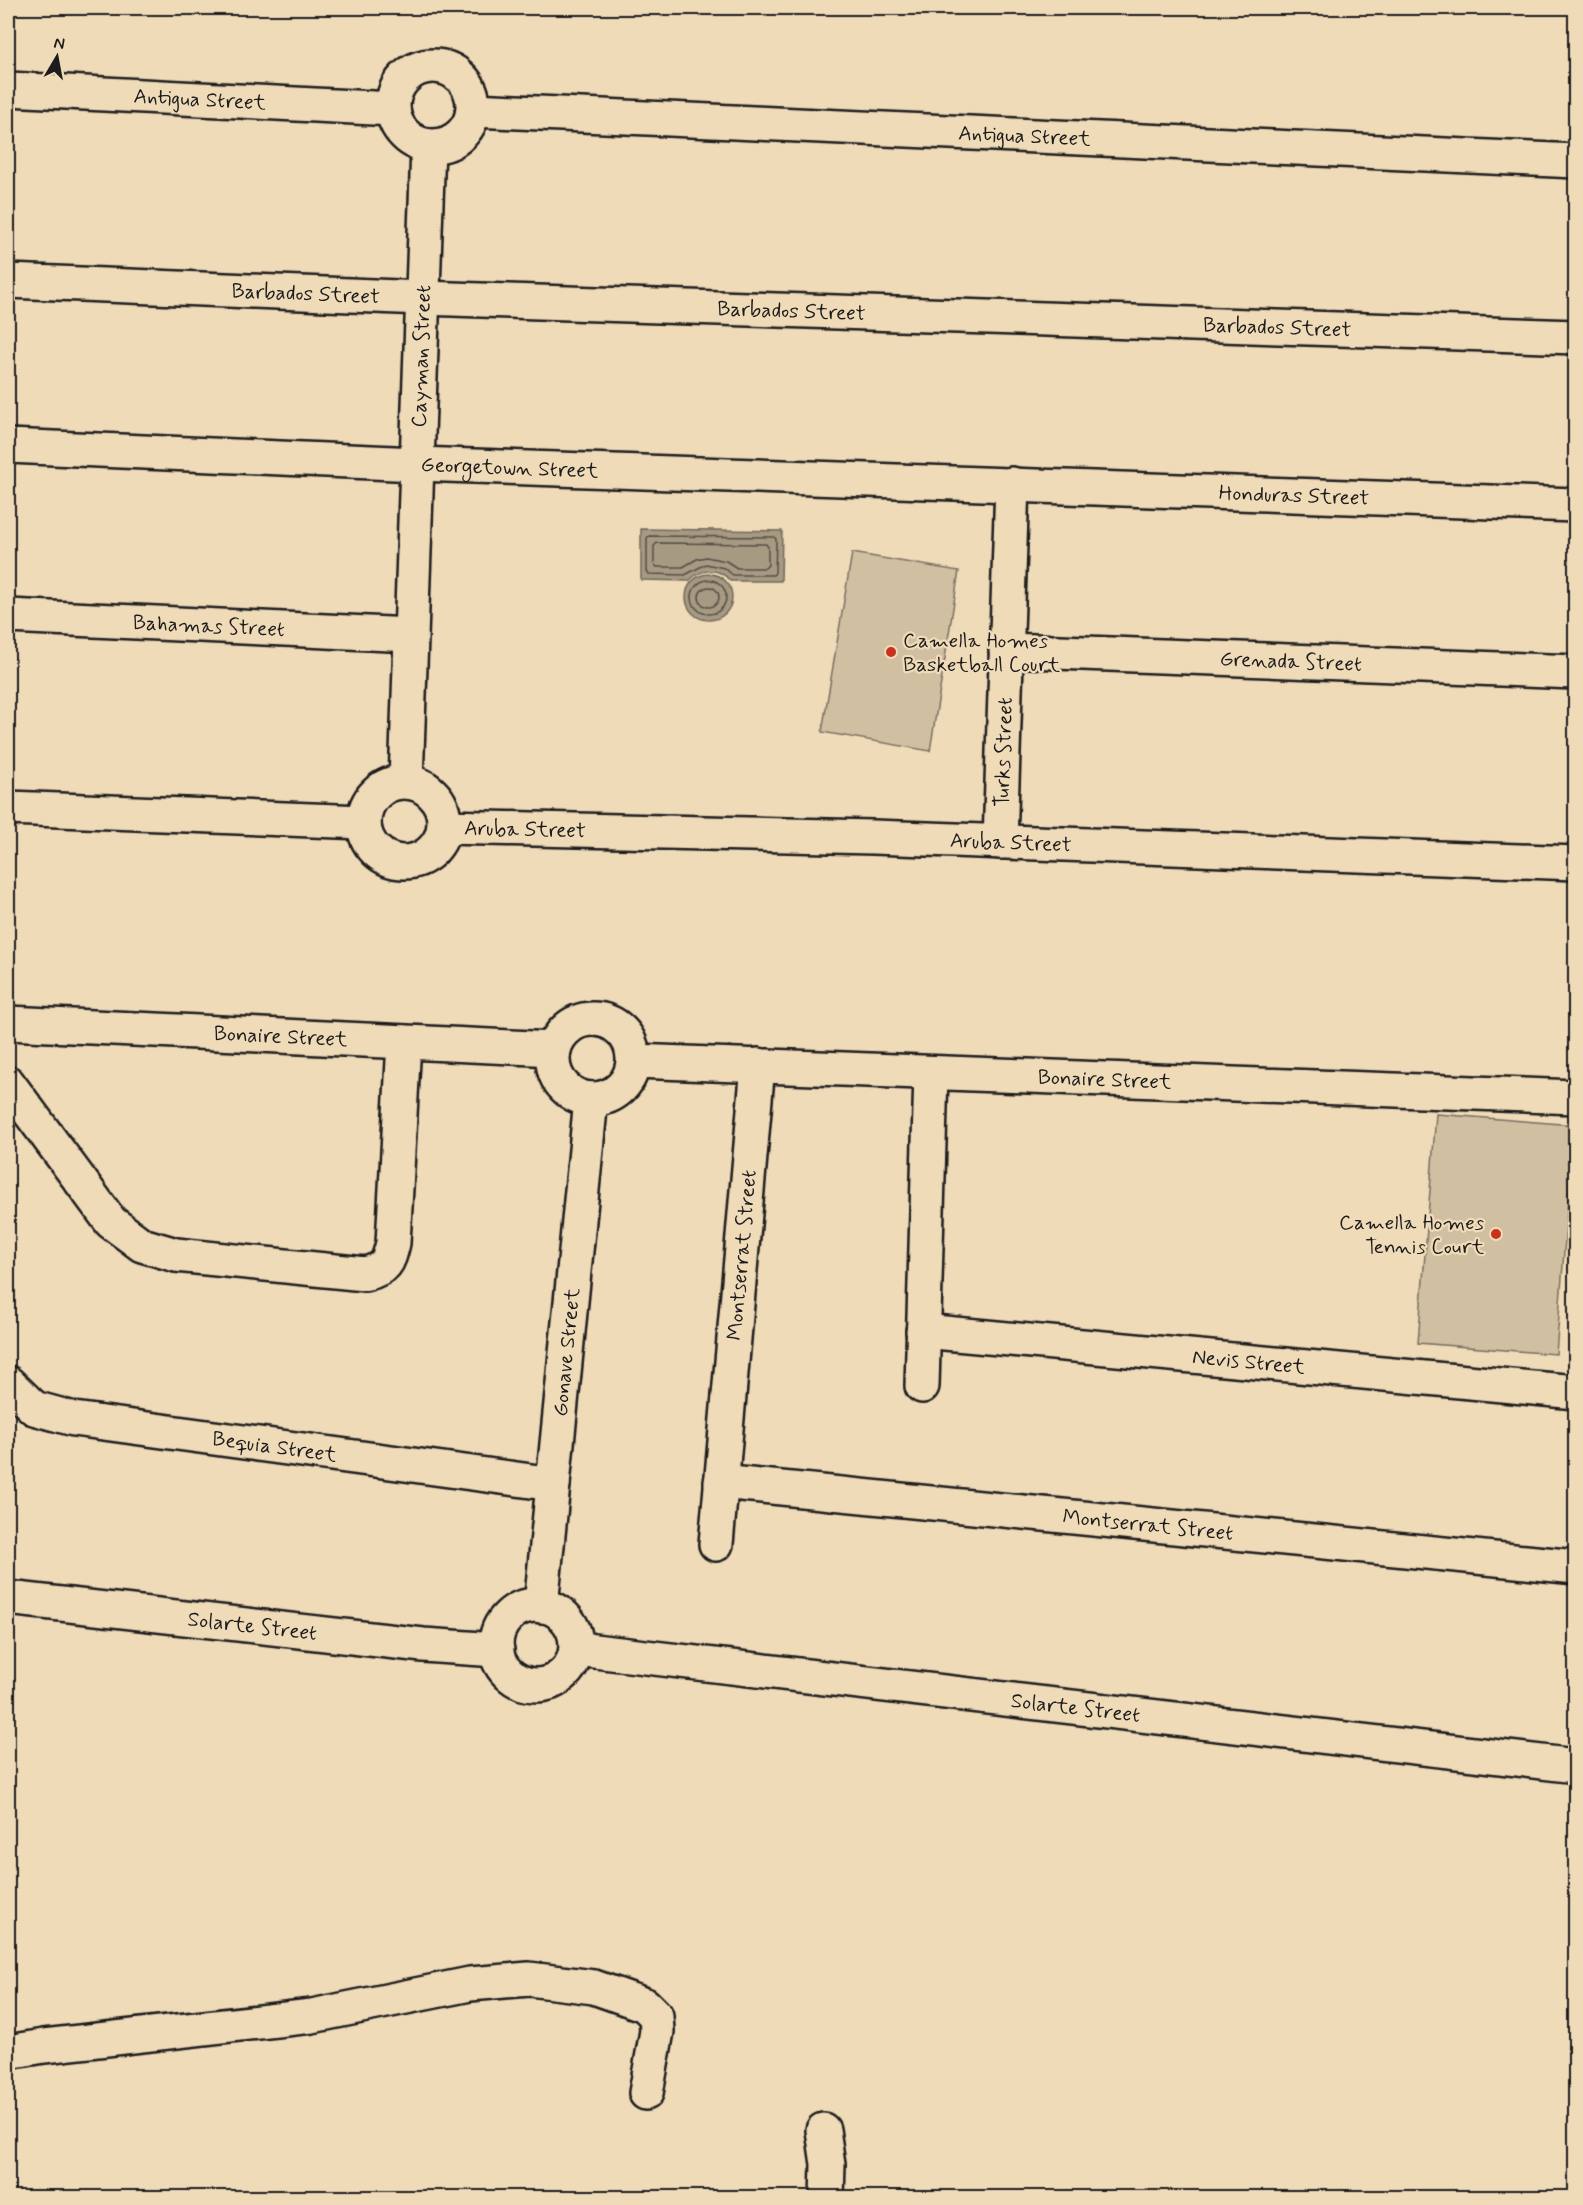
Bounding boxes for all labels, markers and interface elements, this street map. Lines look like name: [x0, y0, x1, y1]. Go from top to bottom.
north arrow: [27, 27, 87, 87]
text: N: [52, 32, 66, 55]
street label: Antigua Street: [133, 83, 267, 117]
street label: Antigua Street: [958, 119, 1092, 154]
street label: Barbados Street: [231, 277, 381, 311]
street label: Cayman Street: [405, 284, 438, 428]
street label: Barbados Street: [717, 295, 866, 328]
street label: Barbados Street: [1202, 311, 1352, 344]
street label: Georgetown Street: [420, 451, 599, 485]
street label: Honduras Street: [1218, 479, 1370, 513]
street label: Bahamas Street: [132, 609, 286, 644]
place label: Camella Homes Basketball Court: [903, 627, 1061, 679]
marker: Camella Homes Basketball Court: [884, 645, 898, 659]
street label: Grenada Street: [1219, 645, 1362, 679]
street label: Turks Street: [988, 697, 1020, 807]
street label: Aruba Street: [464, 814, 586, 845]
street label: Aruba Street: [949, 827, 1072, 859]
street label: Bonaire Street: [213, 1020, 349, 1054]
street label: Bonaire Street: [1037, 1063, 1173, 1097]
street label: Montserrat Street: [721, 1168, 764, 1342]
place label: Camella Homes Tennis Court: [1339, 1209, 1485, 1261]
marker: Camella Homes Tennis Court: [1489, 1227, 1503, 1241]
street label: Gonave Street: [547, 1286, 587, 1418]
street label: Nevis Street: [1191, 1343, 1307, 1382]
street label: Bequia Street: [211, 1425, 339, 1470]
street label: Montserrat Street: [1061, 1503, 1235, 1548]
street label: Solarte Street: [186, 1605, 319, 1648]
street label: Solarte Street: [1009, 1687, 1142, 1730]

